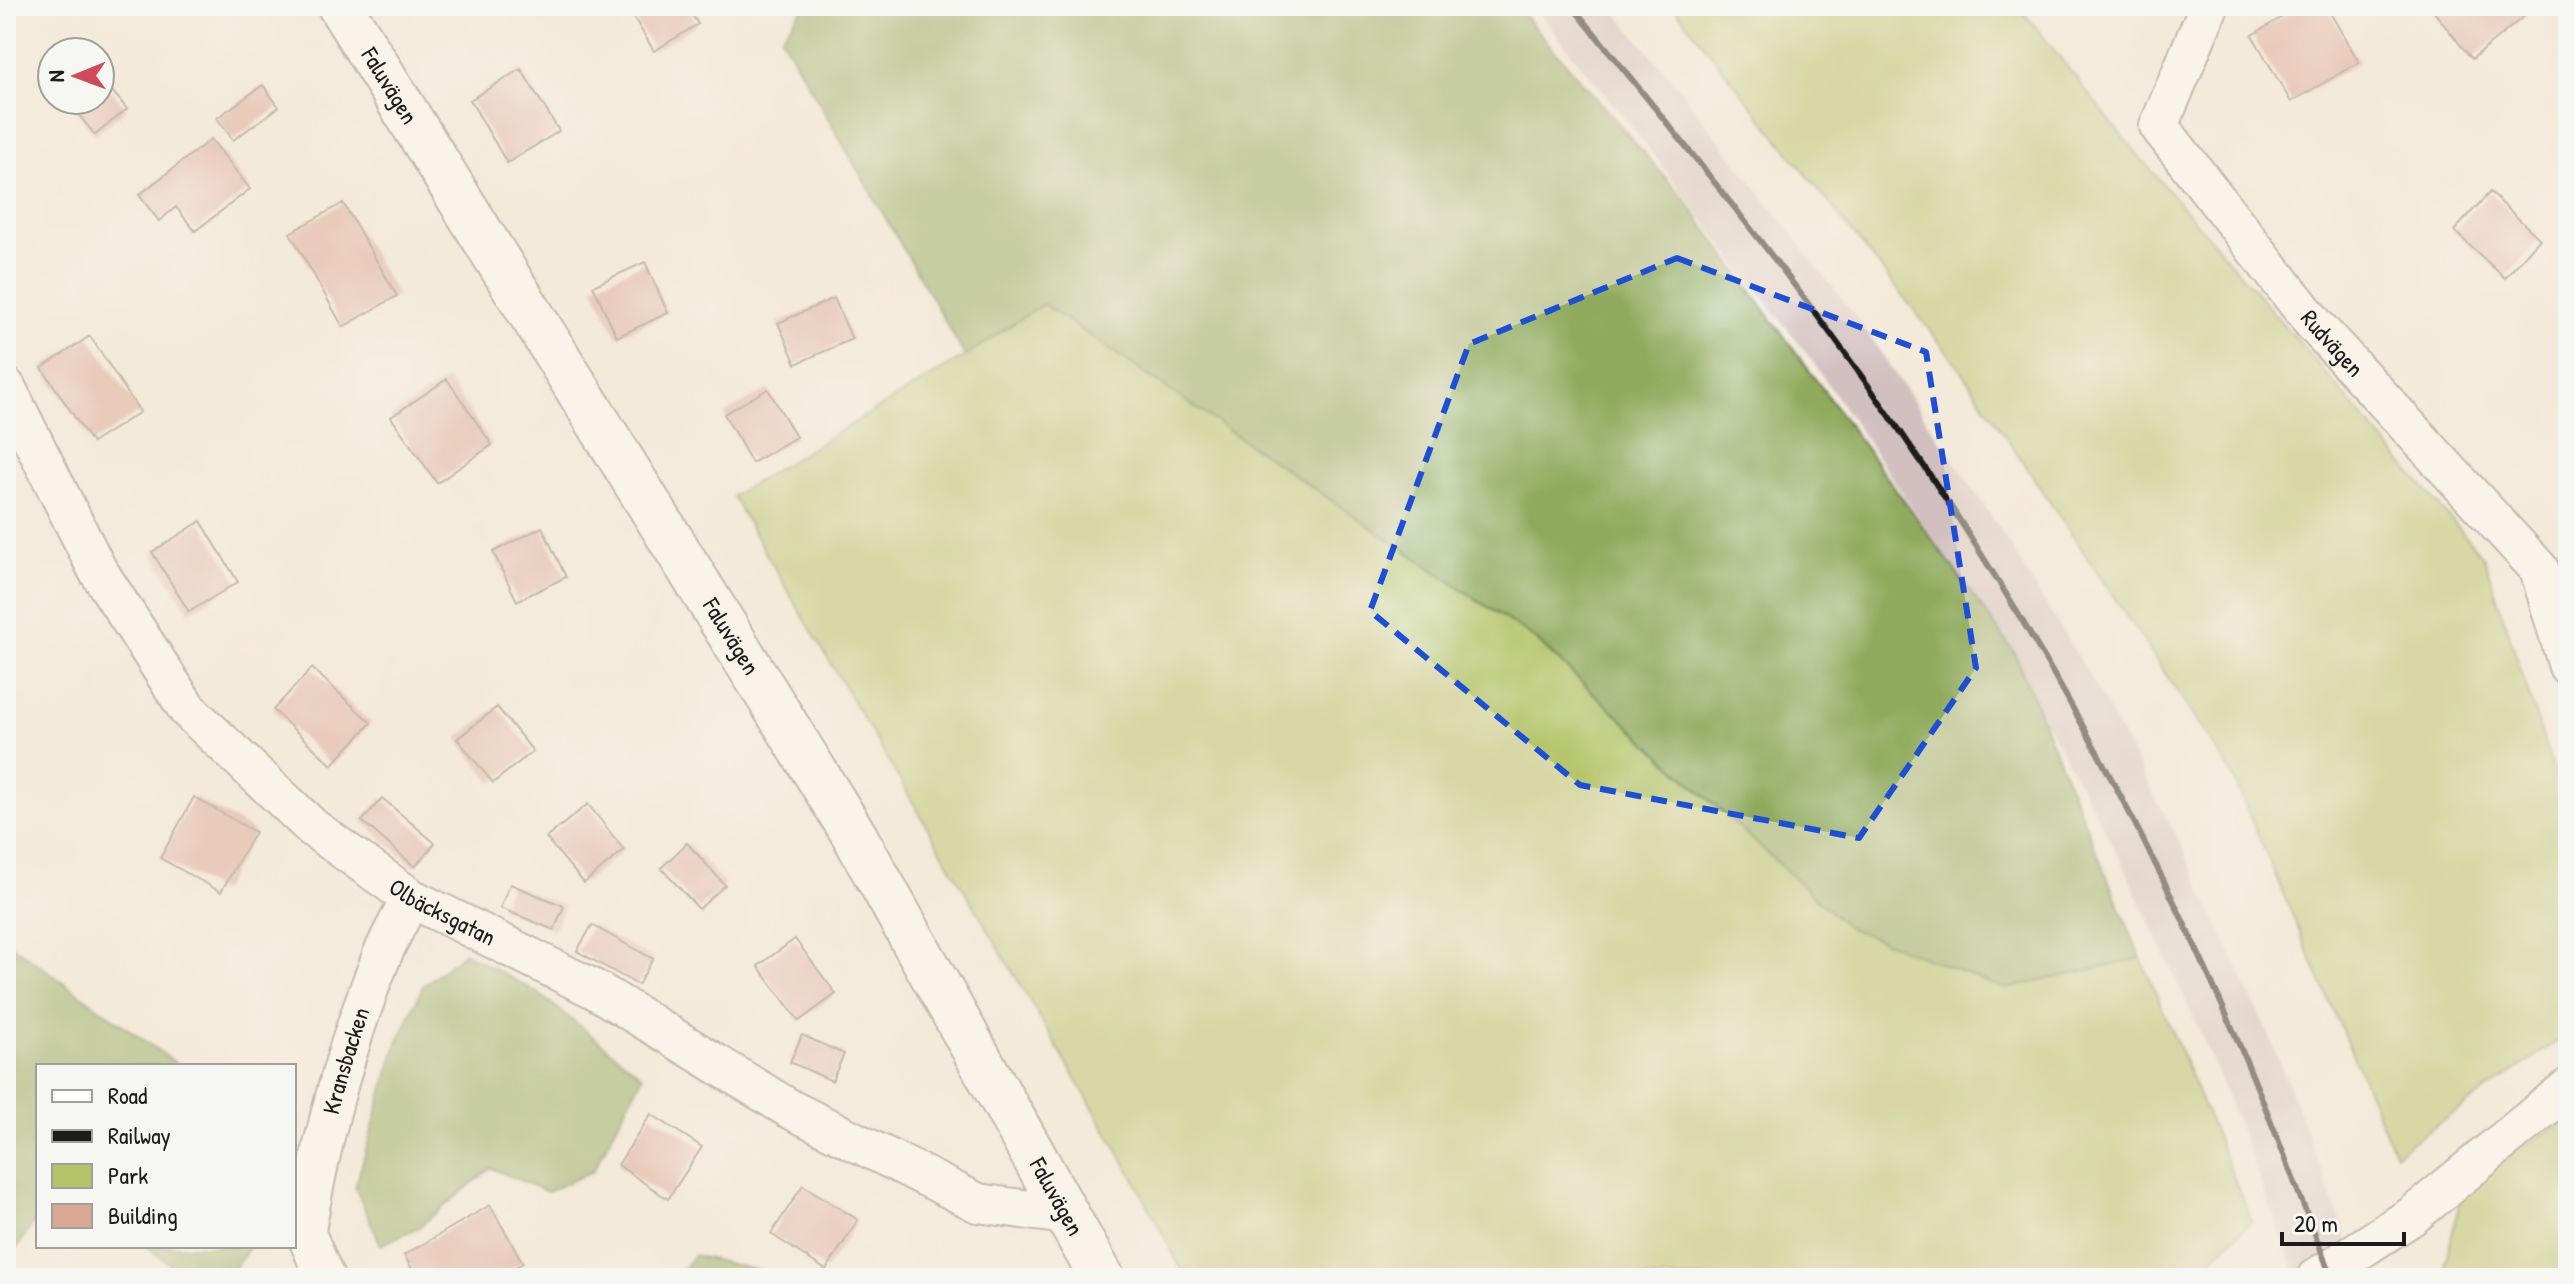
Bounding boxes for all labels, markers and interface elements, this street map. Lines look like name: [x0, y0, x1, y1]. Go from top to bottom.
north arrow: [36, 36, 116, 116]
street label: Faluvägen: [354, 40, 426, 130]
text: N: [41, 70, 71, 82]
street label: Rudvägen: [2294, 303, 2372, 383]
street label: Faluvägen: [696, 591, 768, 680]
street label: Olbäcksgatan: [383, 870, 501, 953]
street label: Kransbacken: [314, 1003, 376, 1118]
legend: [36, 1064, 296, 1248]
text: Road: [108, 1079, 147, 1111]
text: Railway: [108, 1119, 171, 1151]
street label: Faluvägen: [1022, 1151, 1092, 1241]
text: Park: [108, 1159, 148, 1191]
scale bar: [2282, 1196, 2404, 1246]
text: Building: [108, 1199, 178, 1231]
text: 20 m: [2294, 1207, 2338, 1239]

